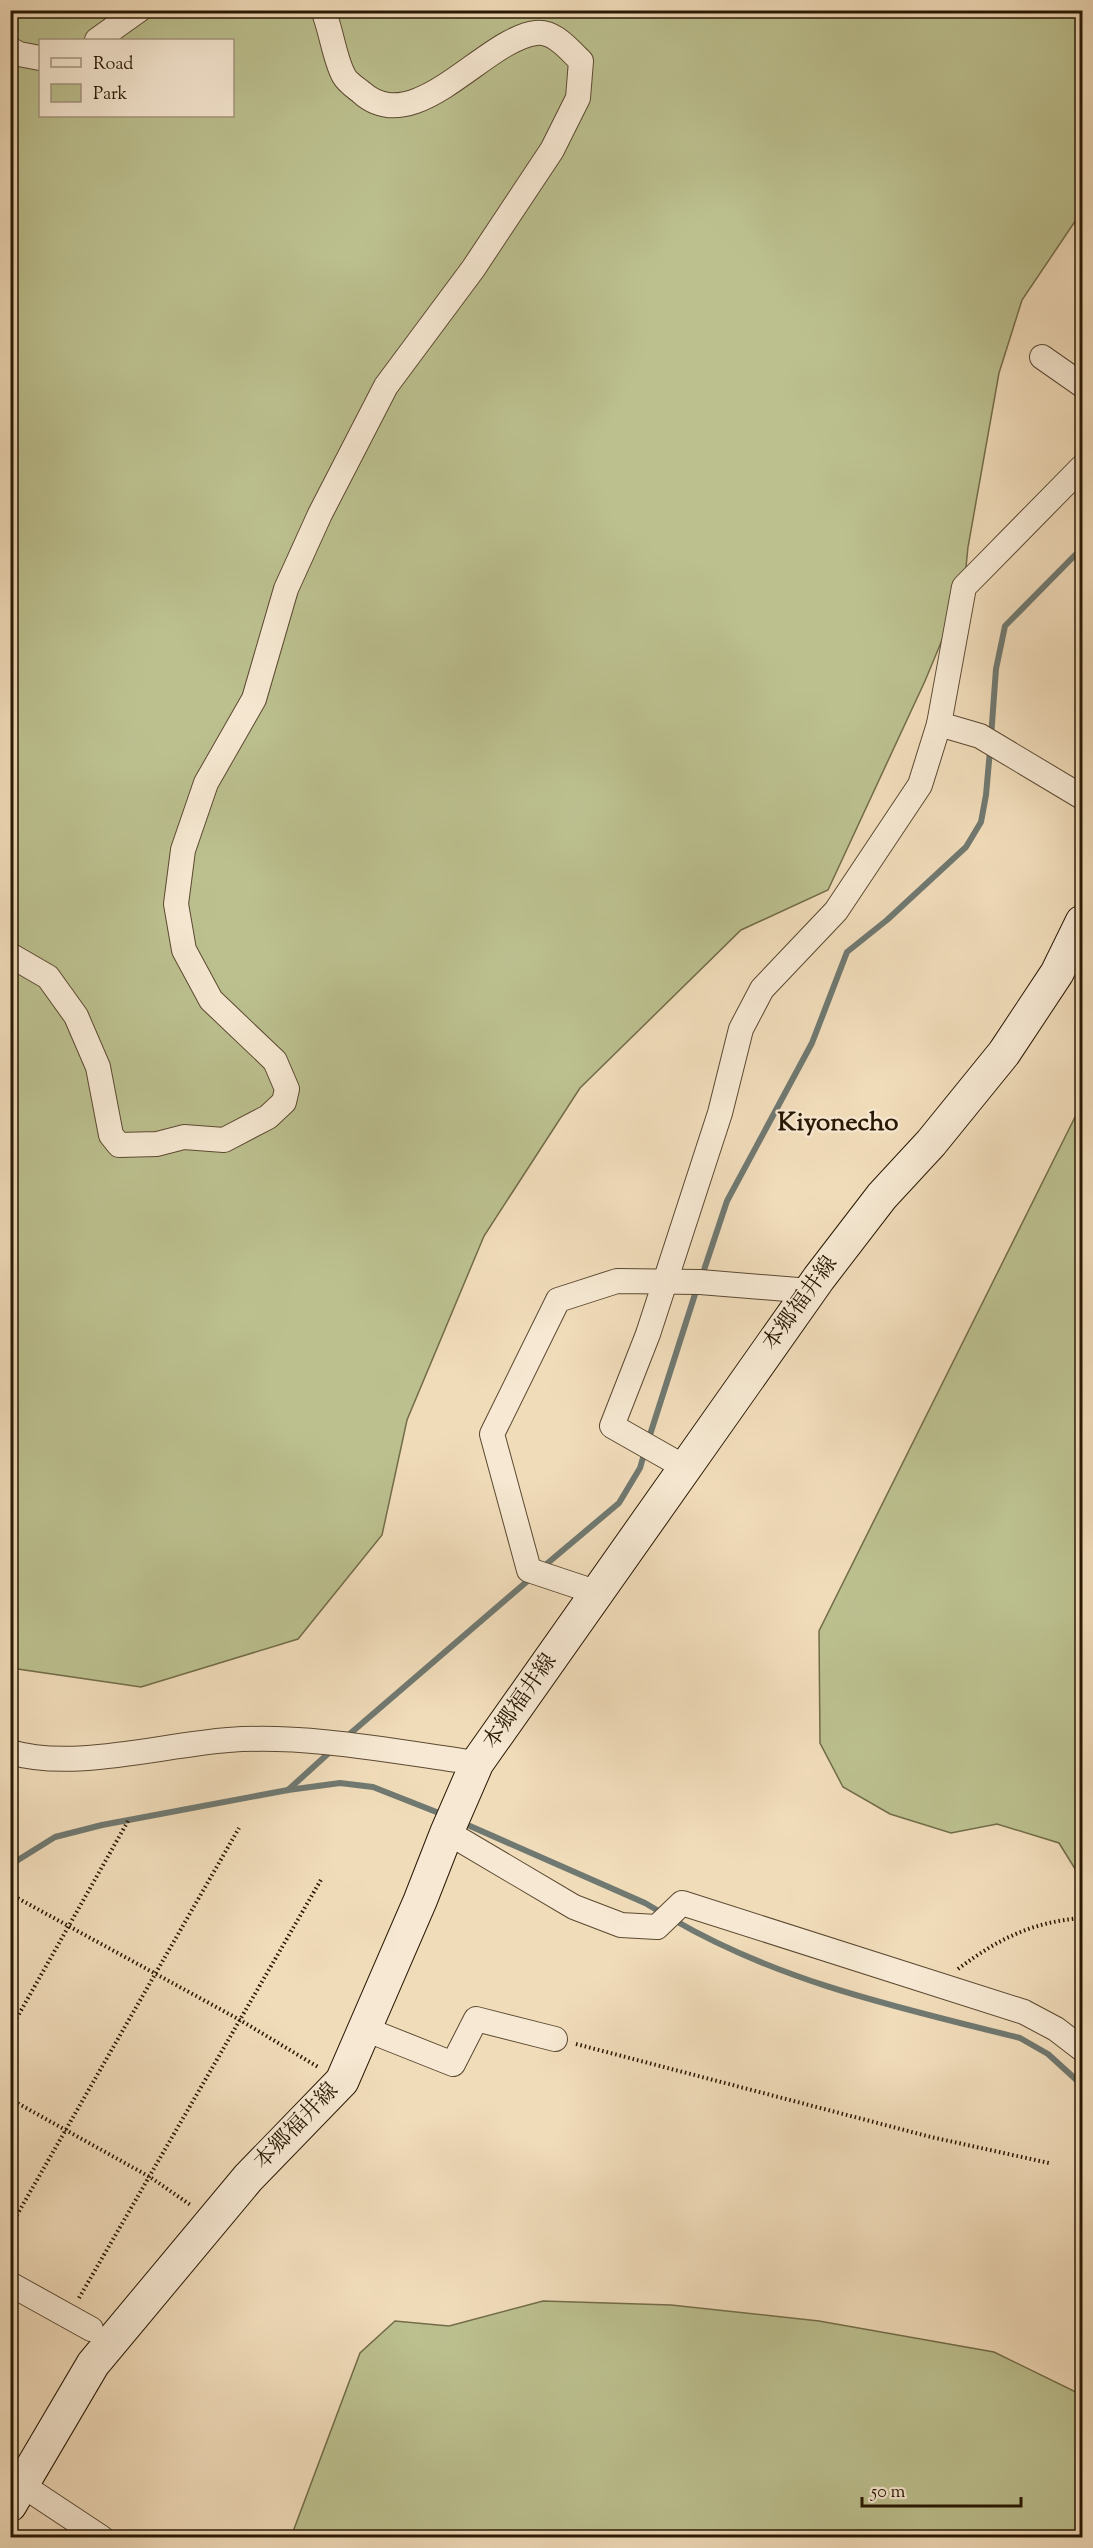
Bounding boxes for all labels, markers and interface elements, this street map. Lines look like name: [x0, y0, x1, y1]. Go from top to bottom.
legend: [39, 39, 234, 117]
text: Road: [93, 52, 133, 78]
text: Park: [93, 82, 128, 108]
district label: Kiyonecho: [778, 1105, 898, 1142]
street label: 本郷福井線: [756, 1250, 846, 1358]
street label: 本郷福井線: [476, 1648, 566, 1756]
street label: 本郷福井線: [247, 2076, 347, 2178]
scale bar: [862, 2470, 1021, 2508]
text: 50 m: [870, 2480, 906, 2506]

